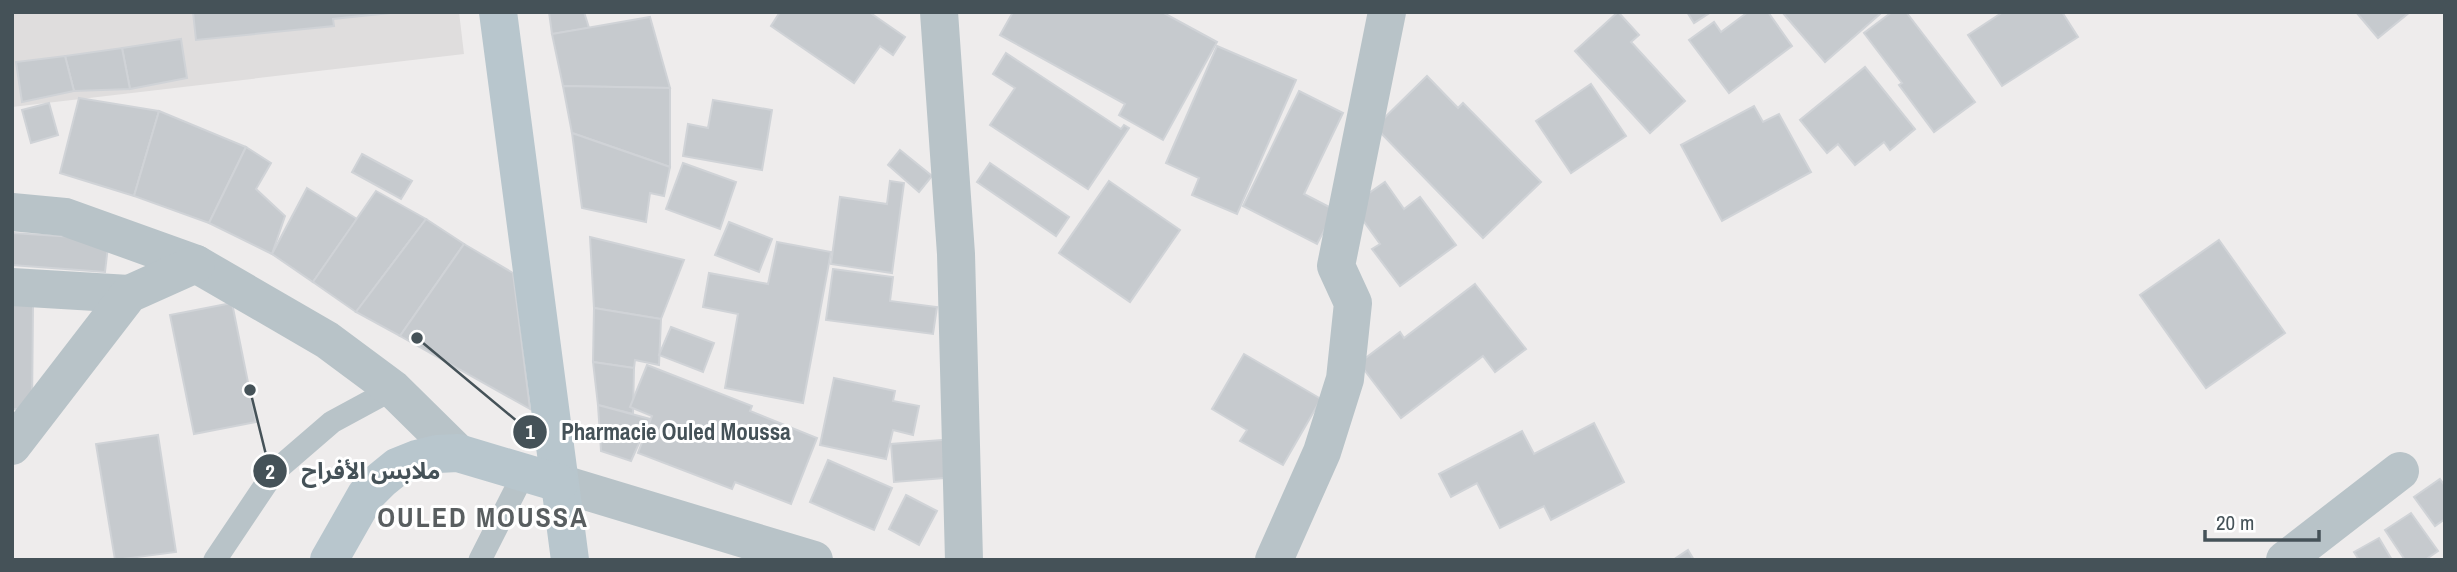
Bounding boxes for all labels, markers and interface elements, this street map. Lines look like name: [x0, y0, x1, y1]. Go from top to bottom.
callout: Pharmacie Ouled Moussa: [512, 410, 805, 454]
text: Pharmacie Ouled Moussa: [561, 416, 791, 447]
text: 1: [525, 417, 535, 446]
callout: ملابس الأفراح: [253, 449, 455, 493]
text: ملابس الأفراح: [302, 455, 440, 488]
text: 2: [265, 457, 275, 486]
district label: OULED MOUSSA: [377, 498, 589, 536]
scale bar: [2205, 498, 2319, 542]
text: 20 m: [2216, 508, 2254, 537]

